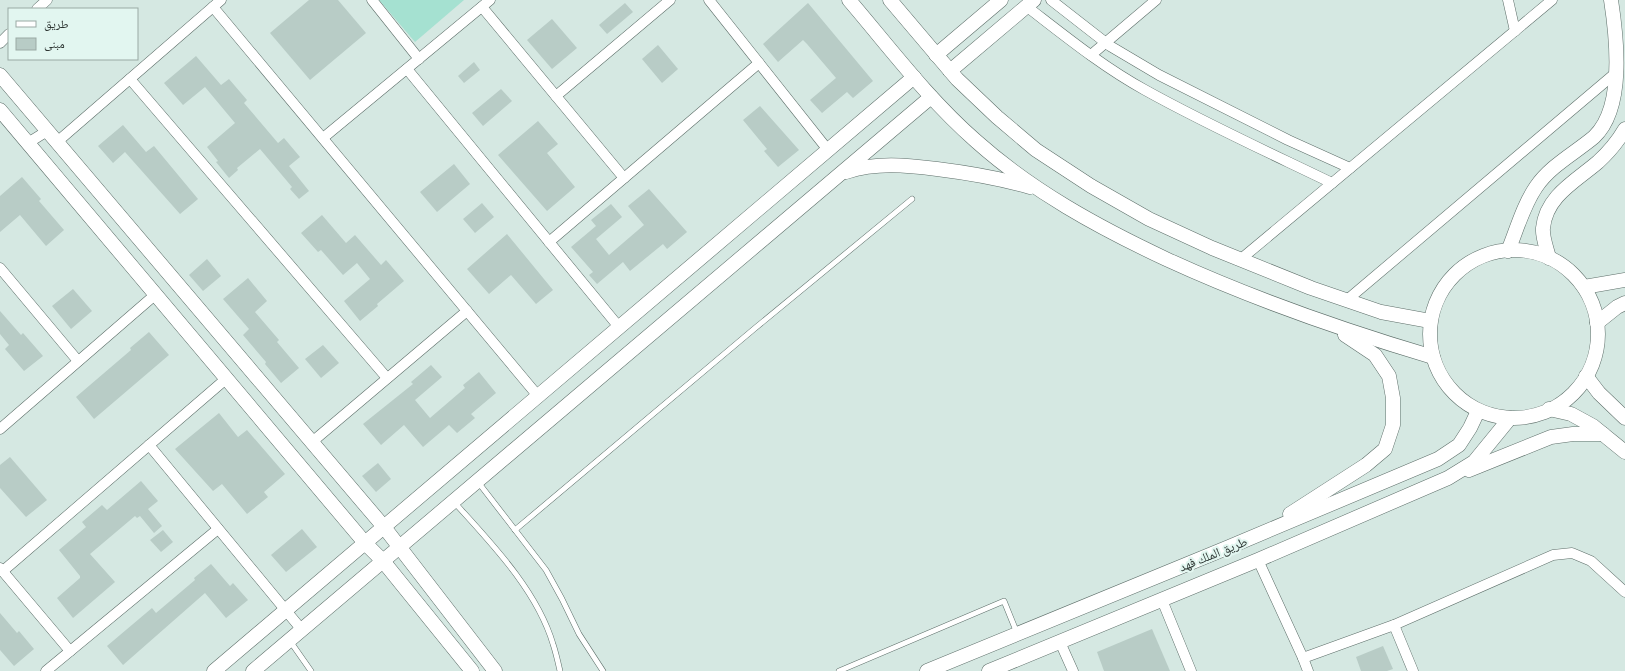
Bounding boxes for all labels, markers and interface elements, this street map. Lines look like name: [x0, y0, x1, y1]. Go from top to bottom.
legend: [8, 8, 138, 60]
text: طريق: [44, 17, 69, 31]
text: مبنى: [44, 37, 65, 51]
street label: طريق الملك فهد: [1177, 534, 1250, 575]

